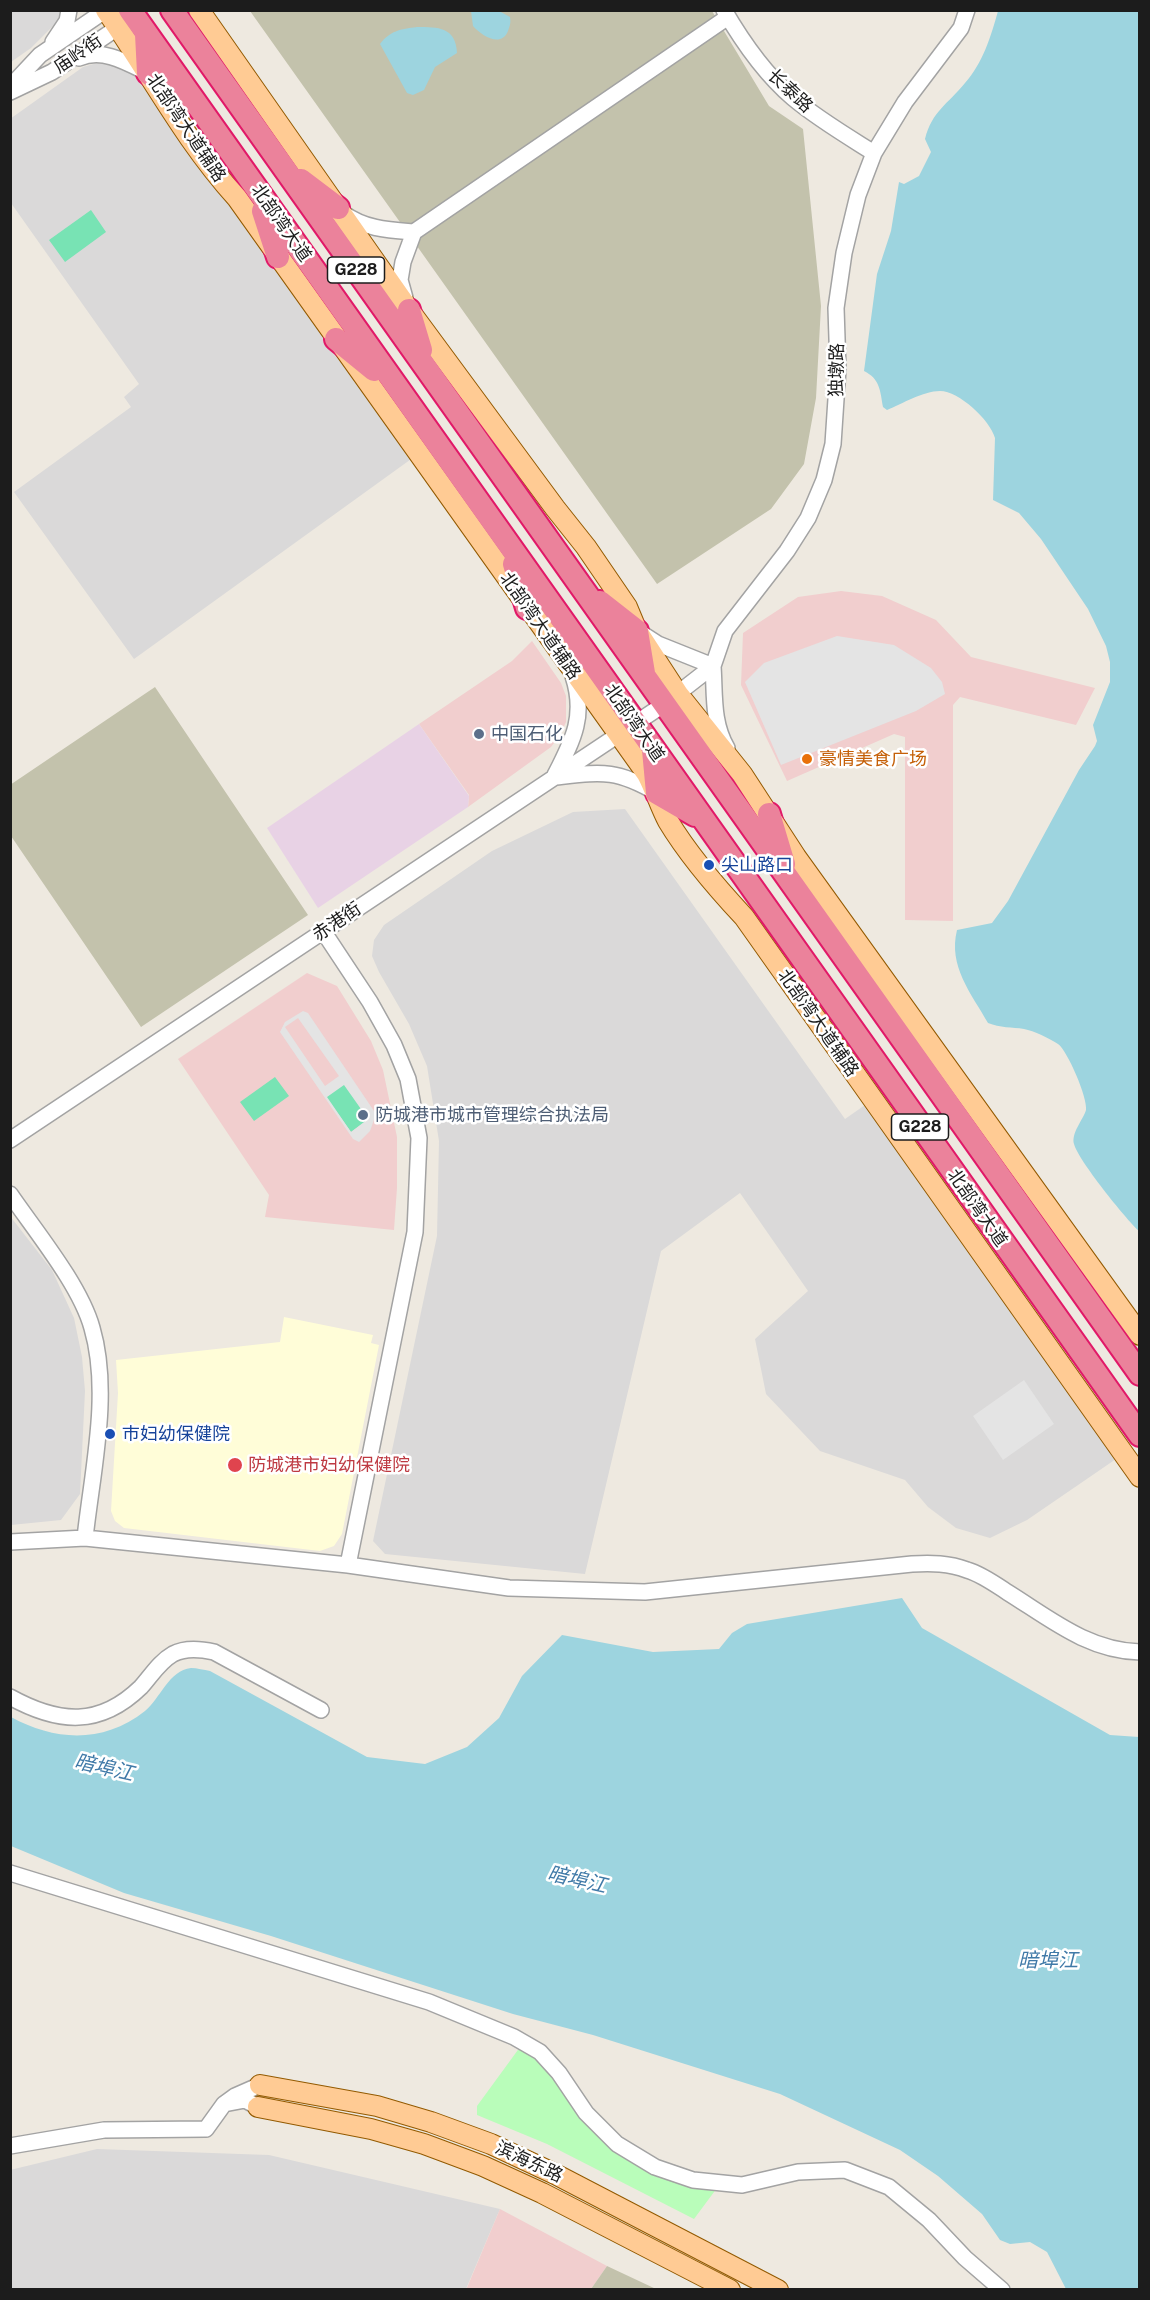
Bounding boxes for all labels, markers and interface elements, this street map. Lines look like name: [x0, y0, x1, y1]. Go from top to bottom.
street label: 庙岭街: [50, 30, 106, 78]
street label: 长泰路: [763, 65, 817, 117]
street label: 北部湾大道辅路: [142, 70, 230, 186]
street label: 北部湾大道: [246, 180, 316, 266]
road number: G228: [328, 257, 385, 283]
street label: 独墩路: [826, 343, 848, 397]
street label: 北部湾大道辅路: [495, 568, 585, 684]
street label: 北部湾大道: [599, 680, 669, 766]
place label: 中国石化: [491, 723, 563, 745]
marker: 中国石化: [472, 727, 486, 741]
place label: 豪情美食广场: [819, 748, 927, 770]
marker: 豪情美食广场: [800, 752, 814, 766]
place label: 尖山路口: [721, 854, 793, 876]
marker: 尖山路口: [702, 858, 716, 872]
street label: 赤港街: [309, 898, 365, 946]
street label: 北部湾大道辅路: [773, 965, 863, 1081]
place label: 防城港市城市管理综合执法局: [375, 1104, 609, 1126]
marker: 防城港市城市管理综合执法局: [356, 1108, 370, 1122]
road number: G228: [892, 1114, 948, 1140]
street label: 北部湾大道: [942, 1165, 1012, 1251]
place label: 巿妇幼保健院: [122, 1423, 230, 1445]
marker: 巿妇幼保健院: [103, 1427, 117, 1441]
place label: 防城港市妇幼保健院: [248, 1454, 410, 1476]
marker: 防城港市妇幼保健院: [226, 1456, 244, 1474]
water label: 暗埠江: [72, 1750, 136, 1786]
water label: 暗埠江: [545, 1862, 609, 1898]
water label: 暗埠江: [1018, 1949, 1078, 1973]
street label: 滨海东路: [492, 2137, 566, 2187]

